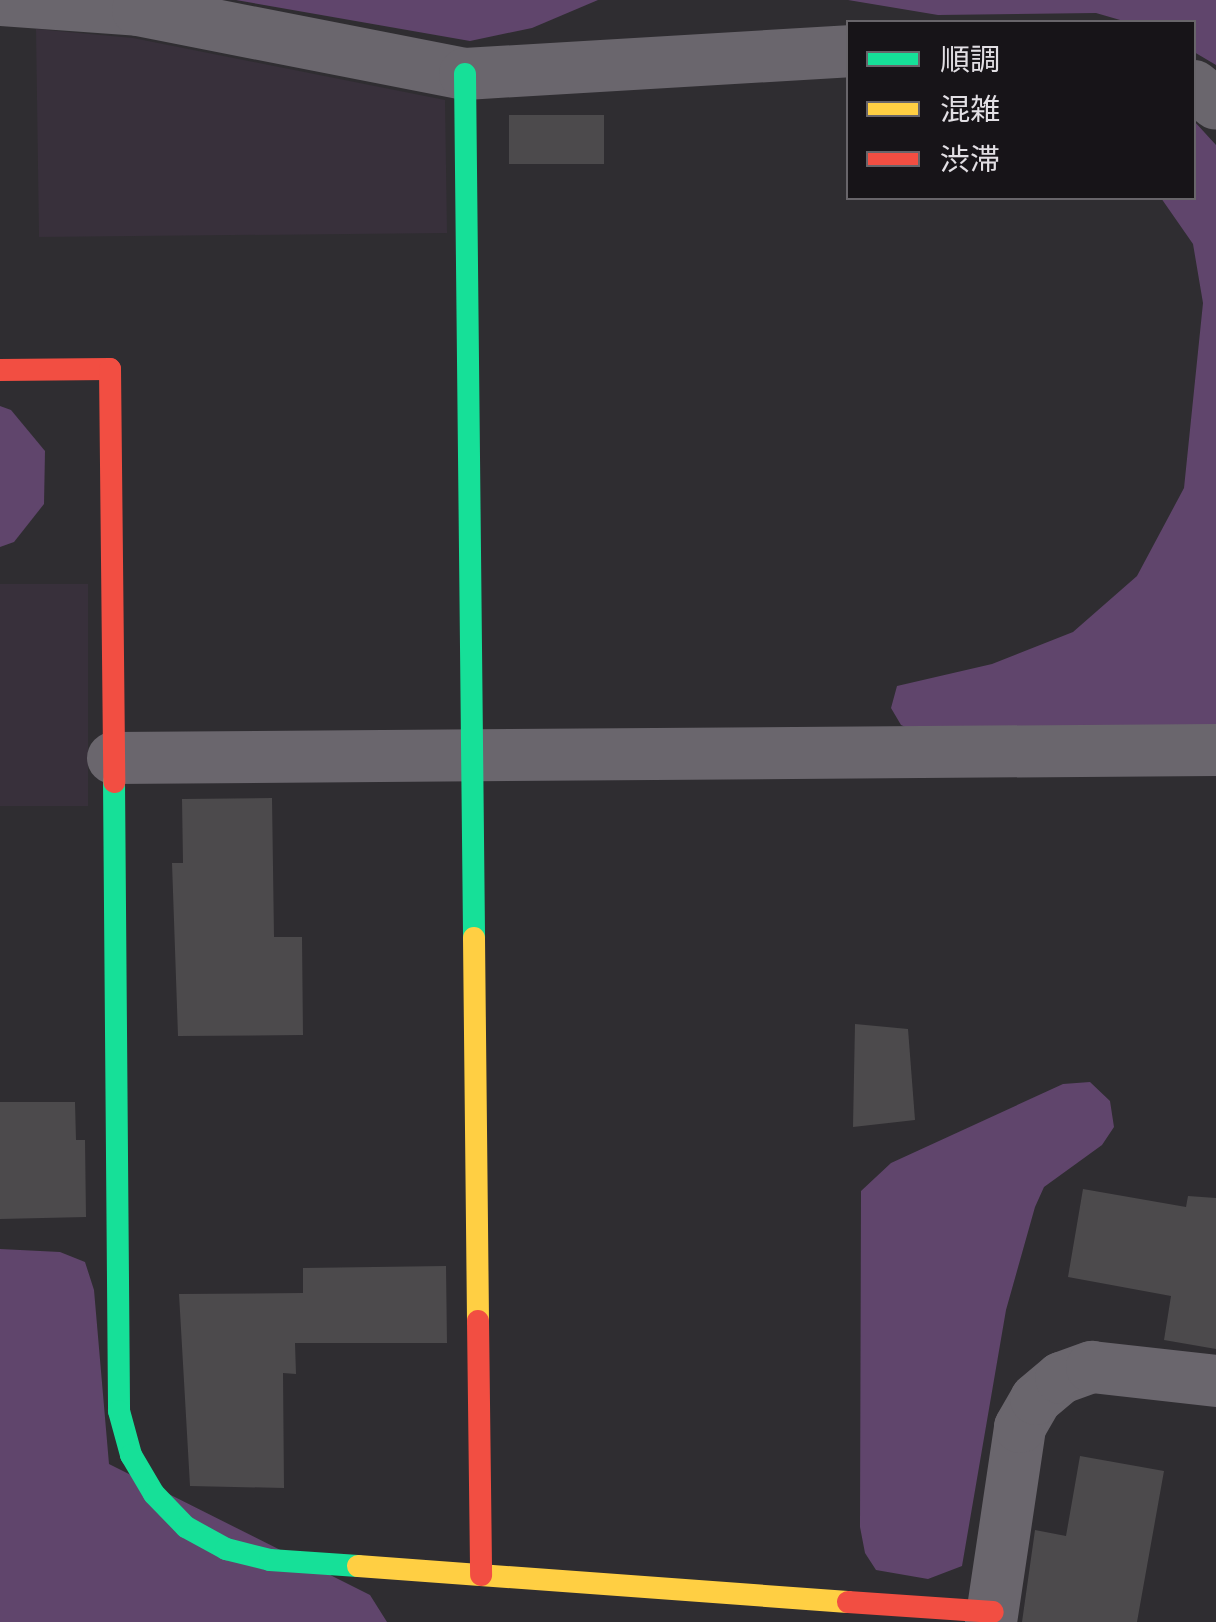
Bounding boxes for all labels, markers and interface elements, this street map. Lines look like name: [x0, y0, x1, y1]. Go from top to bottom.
legend: [846, 20, 1196, 200]
text: 順調: [940, 38, 1000, 81]
text: 混雑: [940, 88, 1000, 131]
text: 渋滞: [940, 138, 1000, 181]

